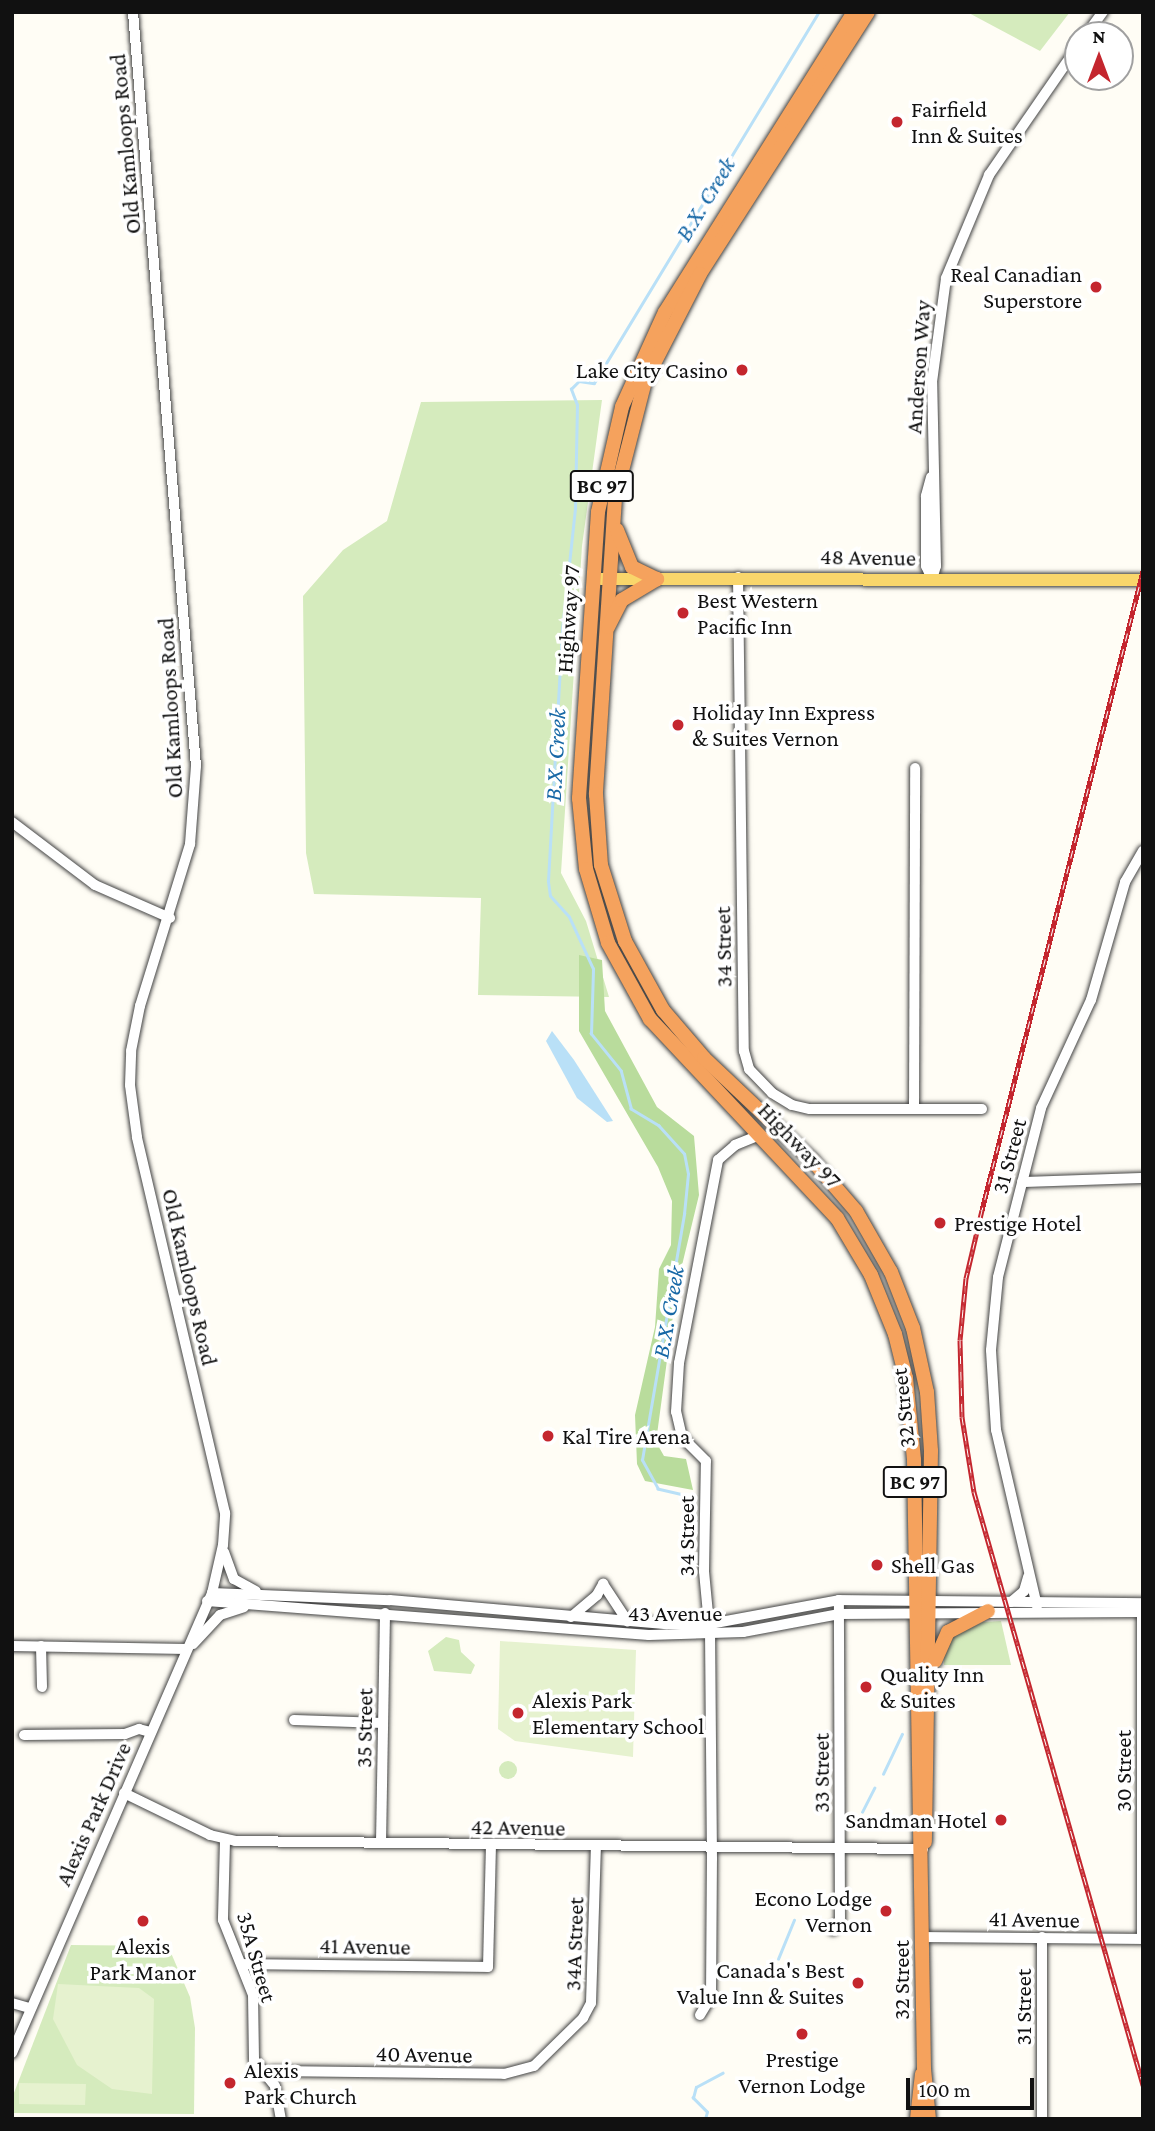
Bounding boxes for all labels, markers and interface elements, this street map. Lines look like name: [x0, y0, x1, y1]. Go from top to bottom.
north arrow: [1064, 21, 1134, 91]
text: N: [1093, 26, 1105, 47]
street label: Old Kamloops Road: [103, 53, 147, 235]
place label: Fairfield Inn & Suites: [911, 95, 1023, 149]
marker: Fairfield Inn & Suites: [889, 114, 905, 130]
water label: B.X. Creek: [669, 152, 741, 246]
place label: Real Canadian Superstore: [950, 260, 1082, 314]
marker: Real Canadian Superstore: [1088, 279, 1104, 295]
street label: Anderson Way: [900, 299, 936, 435]
place label: Lake City Casino: [576, 356, 728, 384]
marker: Lake City Casino: [734, 362, 750, 378]
road number: BC 97: [569, 468, 635, 504]
street label: 48 Avenue: [820, 542, 916, 572]
street label: Highway 97: [550, 564, 586, 674]
place label: Best Western Pacific Inn: [697, 586, 818, 640]
marker: Best Western Pacific Inn: [675, 605, 691, 621]
street label: Old Kamloops Road: [151, 617, 189, 799]
place label: Holiday Inn Express & Suites Vernon: [692, 698, 875, 752]
water label: B.X. Creek: [538, 708, 572, 802]
marker: Holiday Inn Express & Suites Vernon: [670, 717, 686, 733]
street label: 34 Street: [708, 906, 738, 988]
street label: Highway 97: [752, 1096, 848, 1194]
street label: 31 Street: [986, 1115, 1032, 1197]
street label: Old Kamloops Road: [156, 1186, 224, 1368]
place label: Prestige Hotel: [954, 1209, 1082, 1237]
marker: Prestige Hotel: [932, 1215, 948, 1231]
water label: B.X. Creek: [646, 1264, 690, 1360]
street label: 32 Street: [885, 1367, 921, 1449]
place label: Kal Tire Arena: [562, 1422, 690, 1450]
marker: Kal Tire Arena: [540, 1428, 556, 1444]
road number: BC 97: [882, 1464, 948, 1500]
street label: 34 Street: [672, 1496, 700, 1576]
place label: Shell Gas: [891, 1551, 975, 1579]
marker: Shell Gas: [869, 1557, 885, 1573]
street label: 43 Avenue: [628, 1599, 722, 1627]
place label: Quality Inn & Suites: [880, 1660, 984, 1714]
marker: Quality Inn & Suites: [858, 1679, 874, 1695]
place label: Alexis Park Elementary School: [532, 1686, 704, 1740]
street label: 35 Street: [350, 1688, 378, 1768]
marker: Alexis Park Elementary School: [510, 1705, 526, 1721]
street label: 30 Street: [1109, 1730, 1137, 1812]
street label: 33 Street: [807, 1733, 835, 1813]
street label: Alexis Park Drive: [49, 1738, 137, 1890]
place label: Sandman Hotel: [845, 1806, 987, 1834]
street label: 42 Avenue: [470, 1812, 566, 1842]
marker: Sandman Hotel: [993, 1812, 1009, 1828]
place label: Econo Lodge Vernon: [754, 1884, 872, 1938]
street label: 34A Street: [559, 1897, 589, 1991]
marker: Econo Lodge Vernon: [878, 1903, 894, 1919]
street label: 41 Avenue: [988, 1904, 1080, 1934]
street label: 35A Street: [231, 1909, 283, 2005]
marker: Alexis Park Manor: [135, 1913, 151, 1929]
street label: 41 Avenue: [319, 1931, 411, 1961]
place label: Alexis Park Manor: [90, 1932, 196, 1986]
street label: 32 Street: [887, 1940, 915, 2020]
place label: Canada's Best Value Inn & Suites: [677, 1956, 844, 2010]
street label: 31 Street: [1009, 1969, 1037, 2045]
marker: Canada's Best Value Inn & Suites: [850, 1975, 866, 1991]
marker: Prestige Vernon Lodge: [794, 2026, 810, 2042]
street label: 40 Avenue: [375, 2039, 473, 2069]
place label: Prestige Vernon Lodge: [739, 2045, 865, 2099]
place label: Alexis Park Church: [244, 2056, 357, 2110]
scale bar: [910, 2064, 1038, 2108]
marker: Alexis Park Church: [222, 2075, 238, 2091]
text: 100 m: [919, 2078, 971, 2102]

